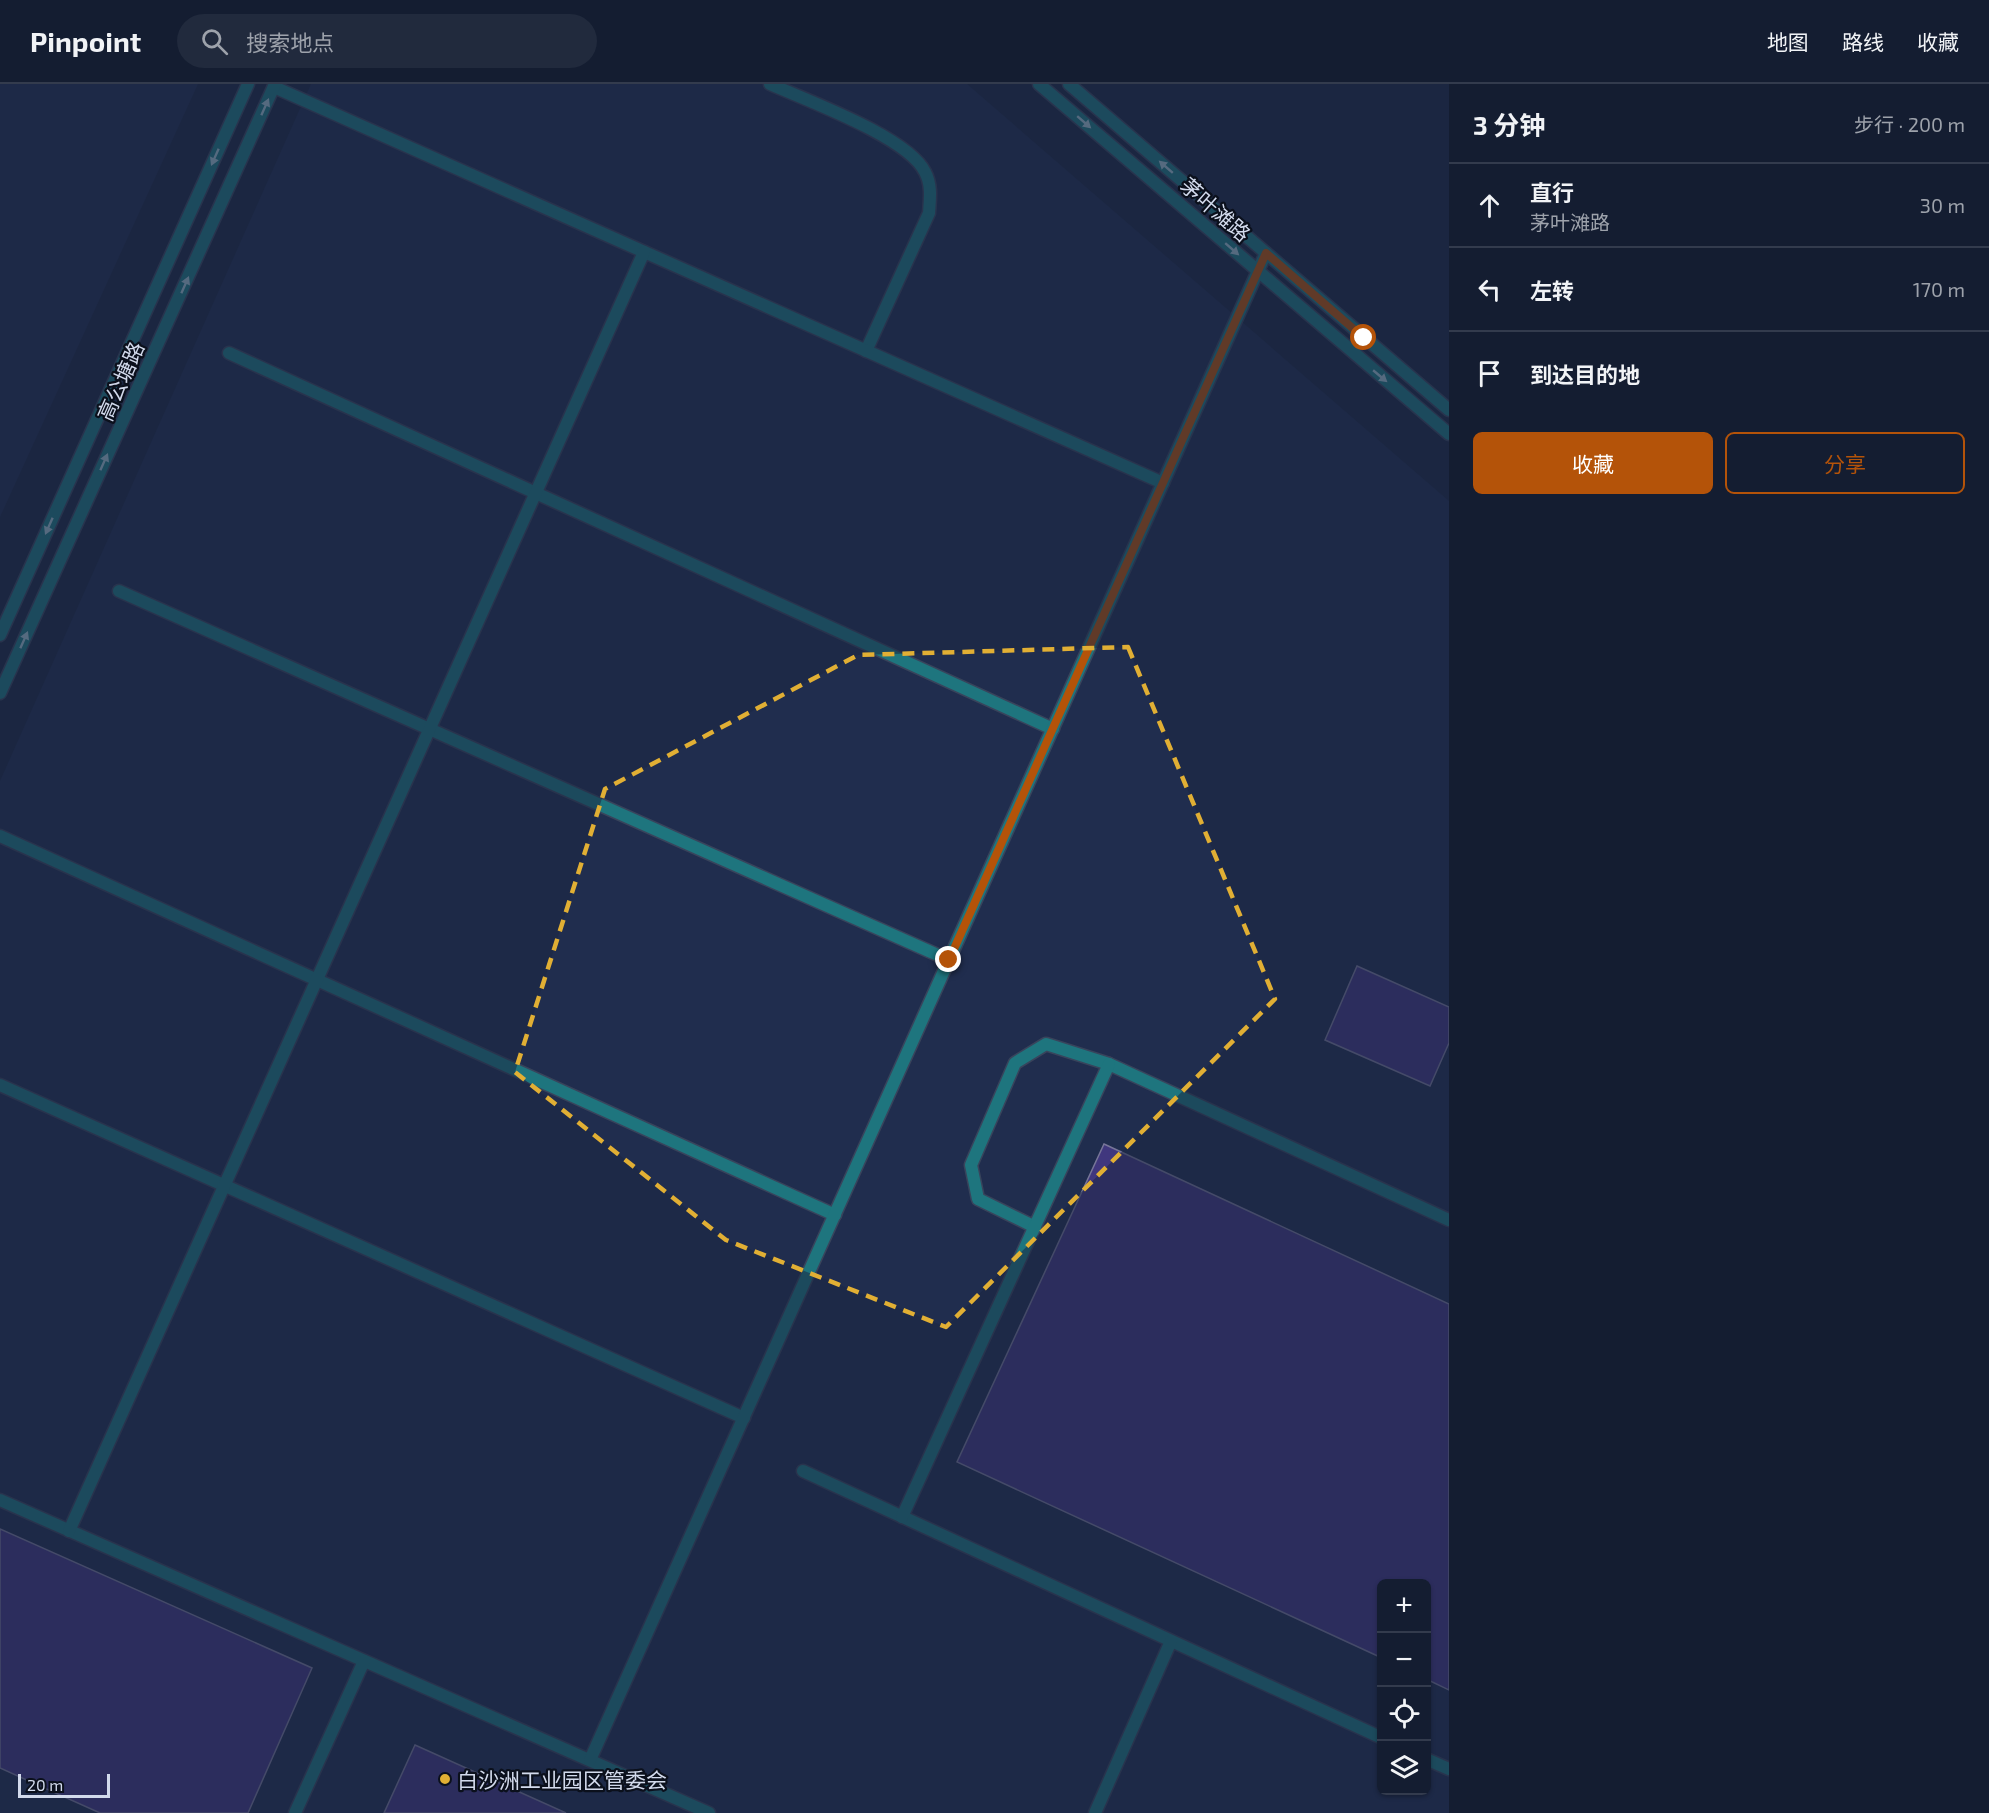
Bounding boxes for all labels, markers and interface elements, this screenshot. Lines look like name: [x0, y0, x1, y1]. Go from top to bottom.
search box: [177, 14, 597, 68]
text: Pinpoint: [30, 24, 141, 58]
icon: search: [198, 25, 231, 58]
text: 搜索地点: [246, 29, 334, 55]
text: 地图: [1767, 29, 1809, 54]
text: 路线: [1842, 29, 1884, 54]
text: 收藏: [1917, 29, 1959, 54]
one-way arrow: [260, 98, 269, 115]
text: 3 分钟: [1473, 109, 1545, 140]
text: 步行 · 200 m: [1854, 112, 1965, 136]
one-way arrow: [1076, 115, 1091, 128]
one-way arrow: [210, 148, 220, 166]
one-way arrow: [1158, 160, 1174, 173]
street label: 茅叶滩路: [1176, 172, 1256, 246]
text: 直行: [1530, 179, 1574, 205]
icon: ahead: [1473, 189, 1506, 222]
text: 30 m: [1920, 193, 1965, 217]
text: 茅叶滩路: [1530, 210, 1610, 234]
one-way arrow: [1224, 242, 1240, 255]
icon: left: [1473, 273, 1506, 306]
one-way arrow: [180, 276, 189, 293]
text: 左转: [1530, 277, 1574, 303]
text: 170 m: [1913, 277, 1965, 301]
route start: [1350, 324, 1376, 350]
street label: 高公塘路: [91, 338, 149, 424]
icon: arrive: [1473, 357, 1506, 390]
text: 到达目的地: [1530, 361, 1640, 387]
one-way arrow: [1372, 369, 1388, 382]
button: 收藏: [1473, 432, 1713, 494]
button: 分享: [1725, 432, 1965, 494]
one-way arrow: [100, 454, 109, 471]
one-way arrow: [44, 517, 54, 535]
one-way arrow: [20, 631, 29, 649]
route end: [935, 946, 961, 972]
map controls: [1377, 1579, 1431, 1795]
button: +: [1377, 1579, 1431, 1633]
button: −: [1377, 1633, 1431, 1687]
button: locate: [1377, 1687, 1431, 1741]
button: layers: [1377, 1741, 1431, 1795]
place label: 白沙洲工业园区管委会: [457, 1767, 667, 1792]
scale bar: [18, 1771, 110, 1798]
marker: 白沙洲工业园区管委会: [438, 1772, 452, 1786]
text: 20 m: [27, 1775, 63, 1794]

